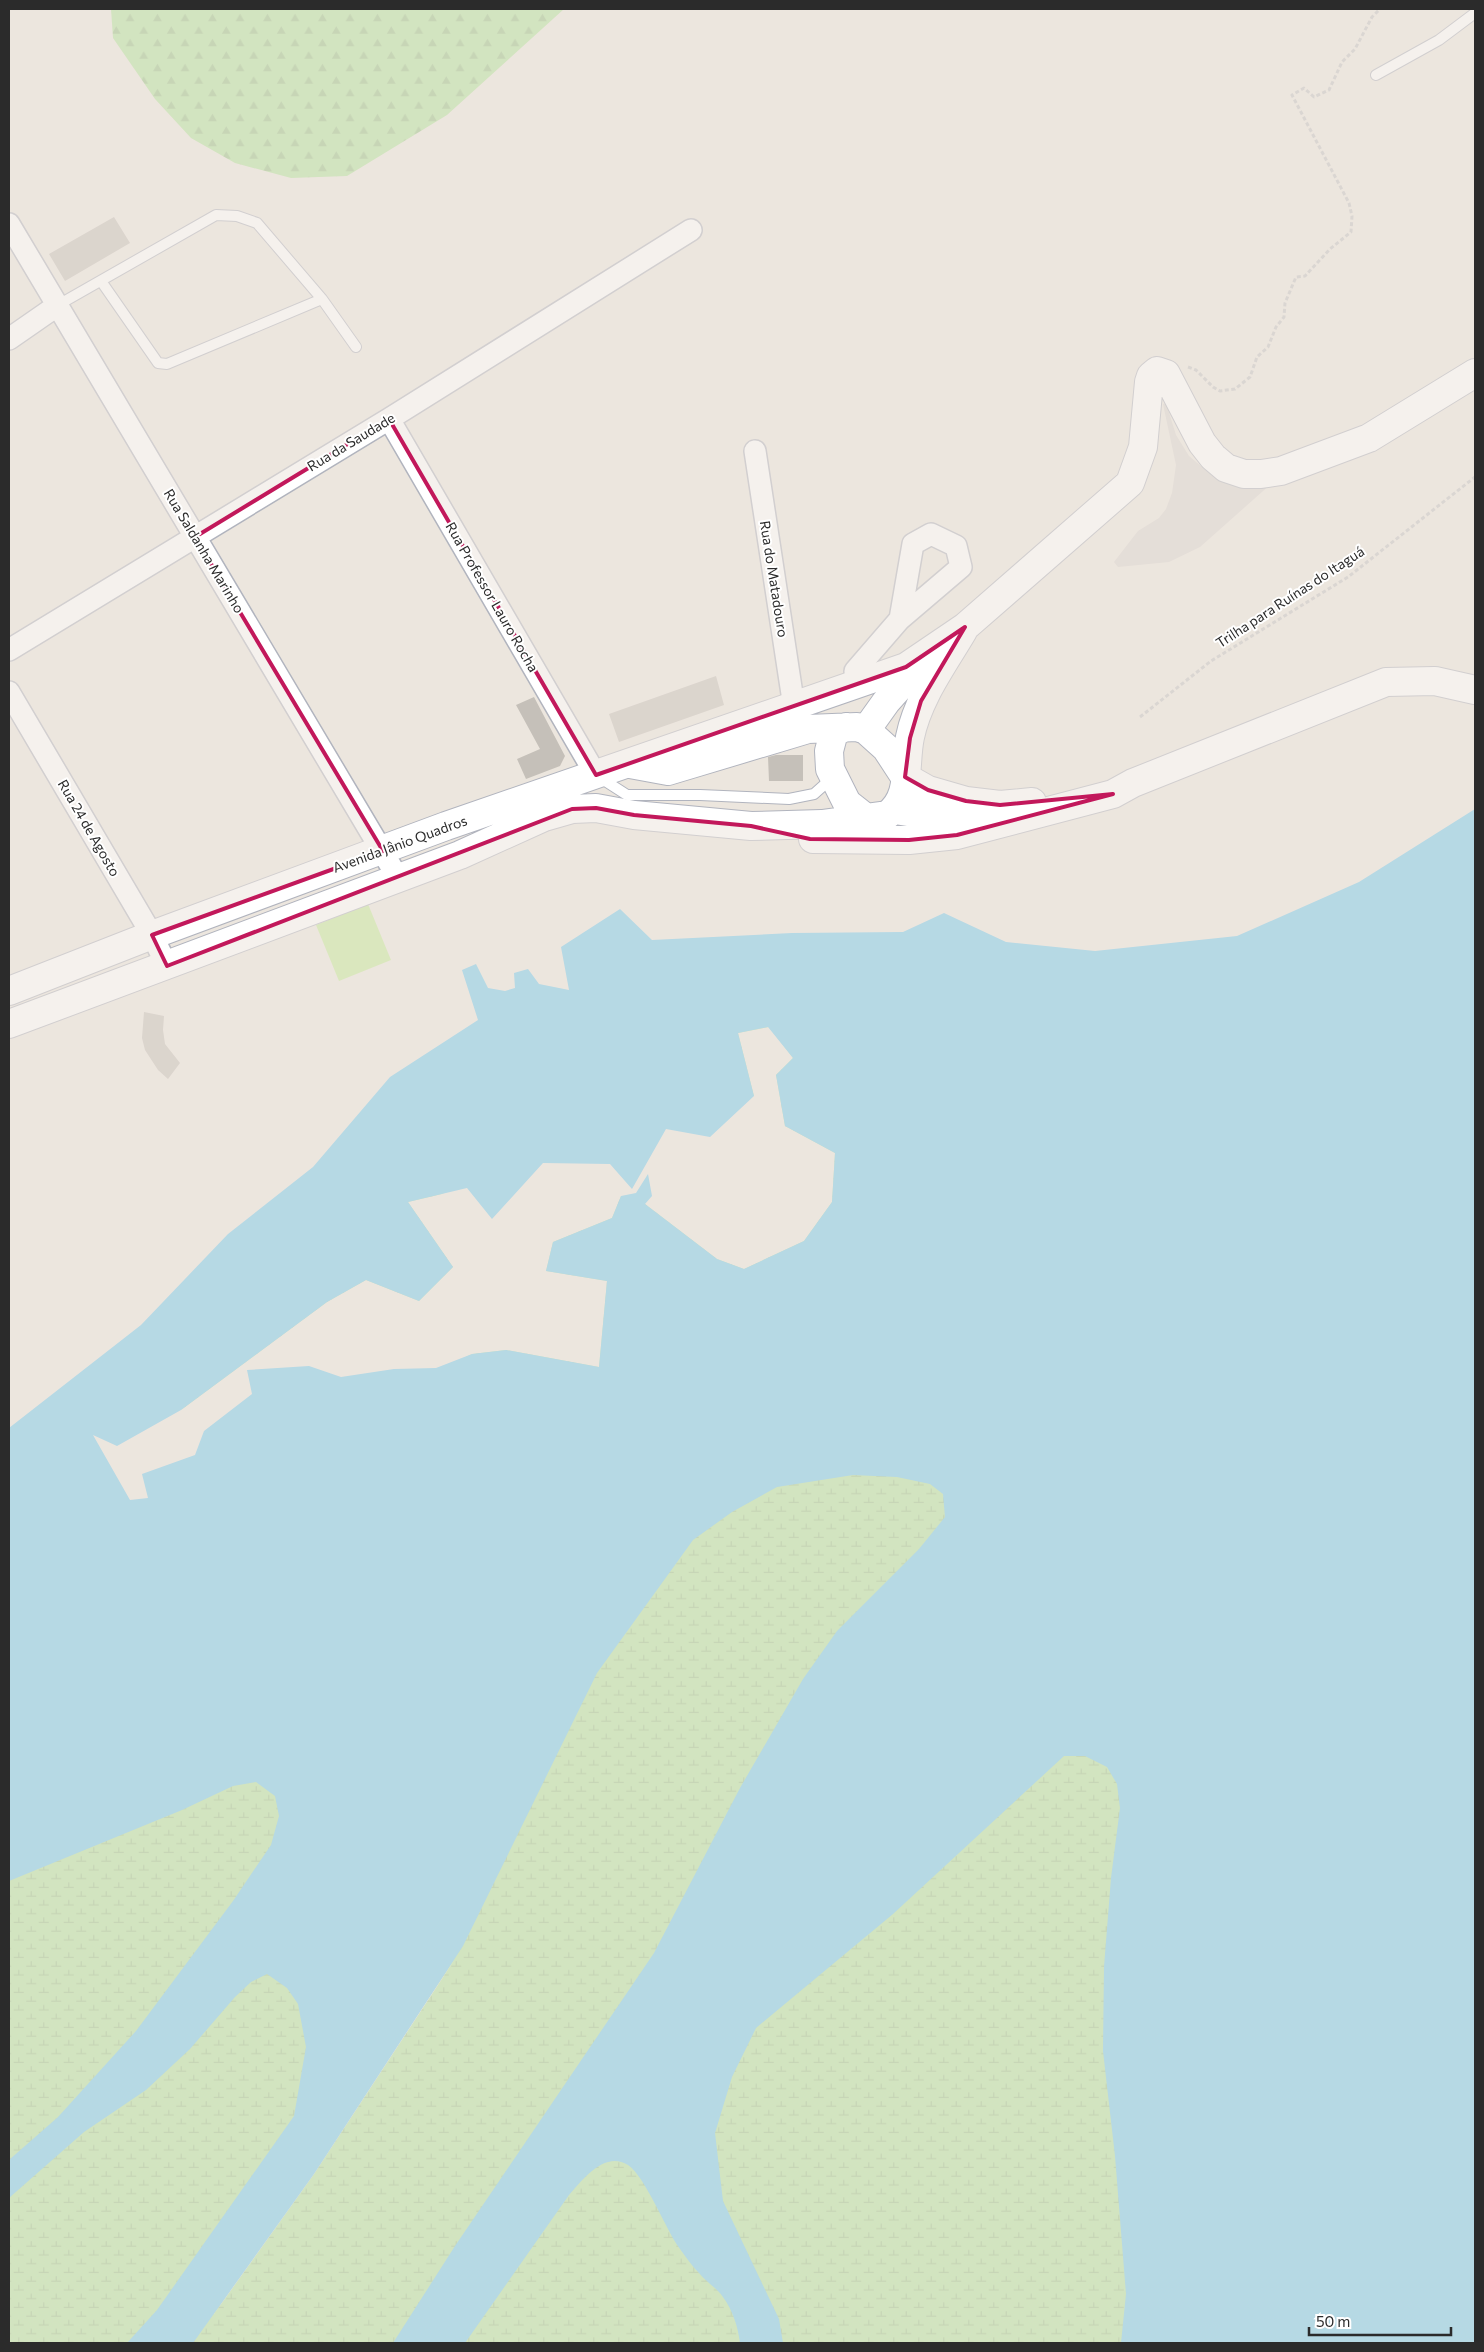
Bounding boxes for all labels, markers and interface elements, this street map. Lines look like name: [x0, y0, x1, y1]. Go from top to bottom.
street label: Rua da Saudade: [304, 409, 398, 474]
street label: Rua Saldanha Marinho: [161, 486, 248, 616]
street label: Rua Professor Lauro Rocha: [442, 519, 542, 675]
street label: Rua do Matadouro: [757, 519, 792, 638]
street label: Trilha para Ruínas do Itaguá: [1212, 542, 1367, 651]
street label: Rua 24 de Agosto: [55, 776, 124, 879]
street label: Avenida Jânio Quadros: [330, 811, 469, 876]
scale bar: [1309, 2304, 1452, 2336]
text: 50 m: [1316, 2312, 1350, 2330]

